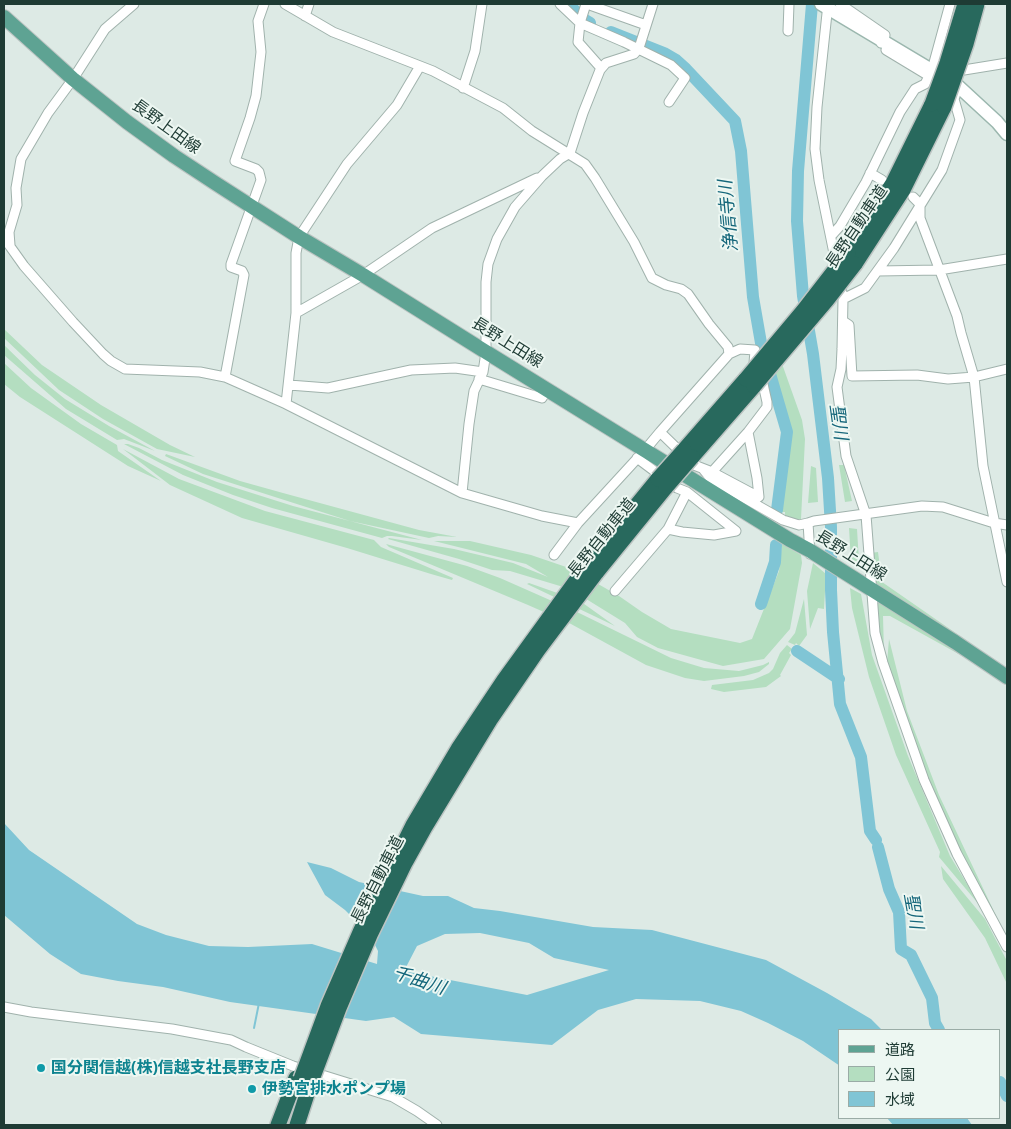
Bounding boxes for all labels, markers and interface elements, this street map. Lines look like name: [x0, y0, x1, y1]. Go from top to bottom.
street label: 長野上田線: [128, 96, 204, 158]
water label: 浄信寺川: [715, 179, 743, 253]
street label: 長野自動車道: [822, 182, 892, 272]
street label: 長野上田線: [468, 314, 546, 372]
water label: 聖川: [825, 403, 851, 441]
street label: 長野自動車道: [564, 495, 640, 581]
street label: 長野上田線: [812, 527, 890, 585]
street label: 長野自動車道: [348, 833, 408, 927]
water label: 聖川: [899, 891, 927, 931]
water label: 千曲川: [390, 962, 448, 1000]
legend: [838, 1029, 1001, 1119]
text: 道路: [885, 1039, 915, 1059]
place label: 国分関信越(株)信越支社長野支店: [51, 1058, 286, 1078]
marker: 国分関信越(株)信越支社長野支店: [35, 1062, 47, 1074]
text: 公園: [885, 1064, 915, 1084]
place label: 伊勢宮排水ポンプ場: [262, 1079, 406, 1099]
marker: 伊勢宮排水ポンプ場: [246, 1083, 258, 1095]
text: 水域: [885, 1089, 915, 1109]

